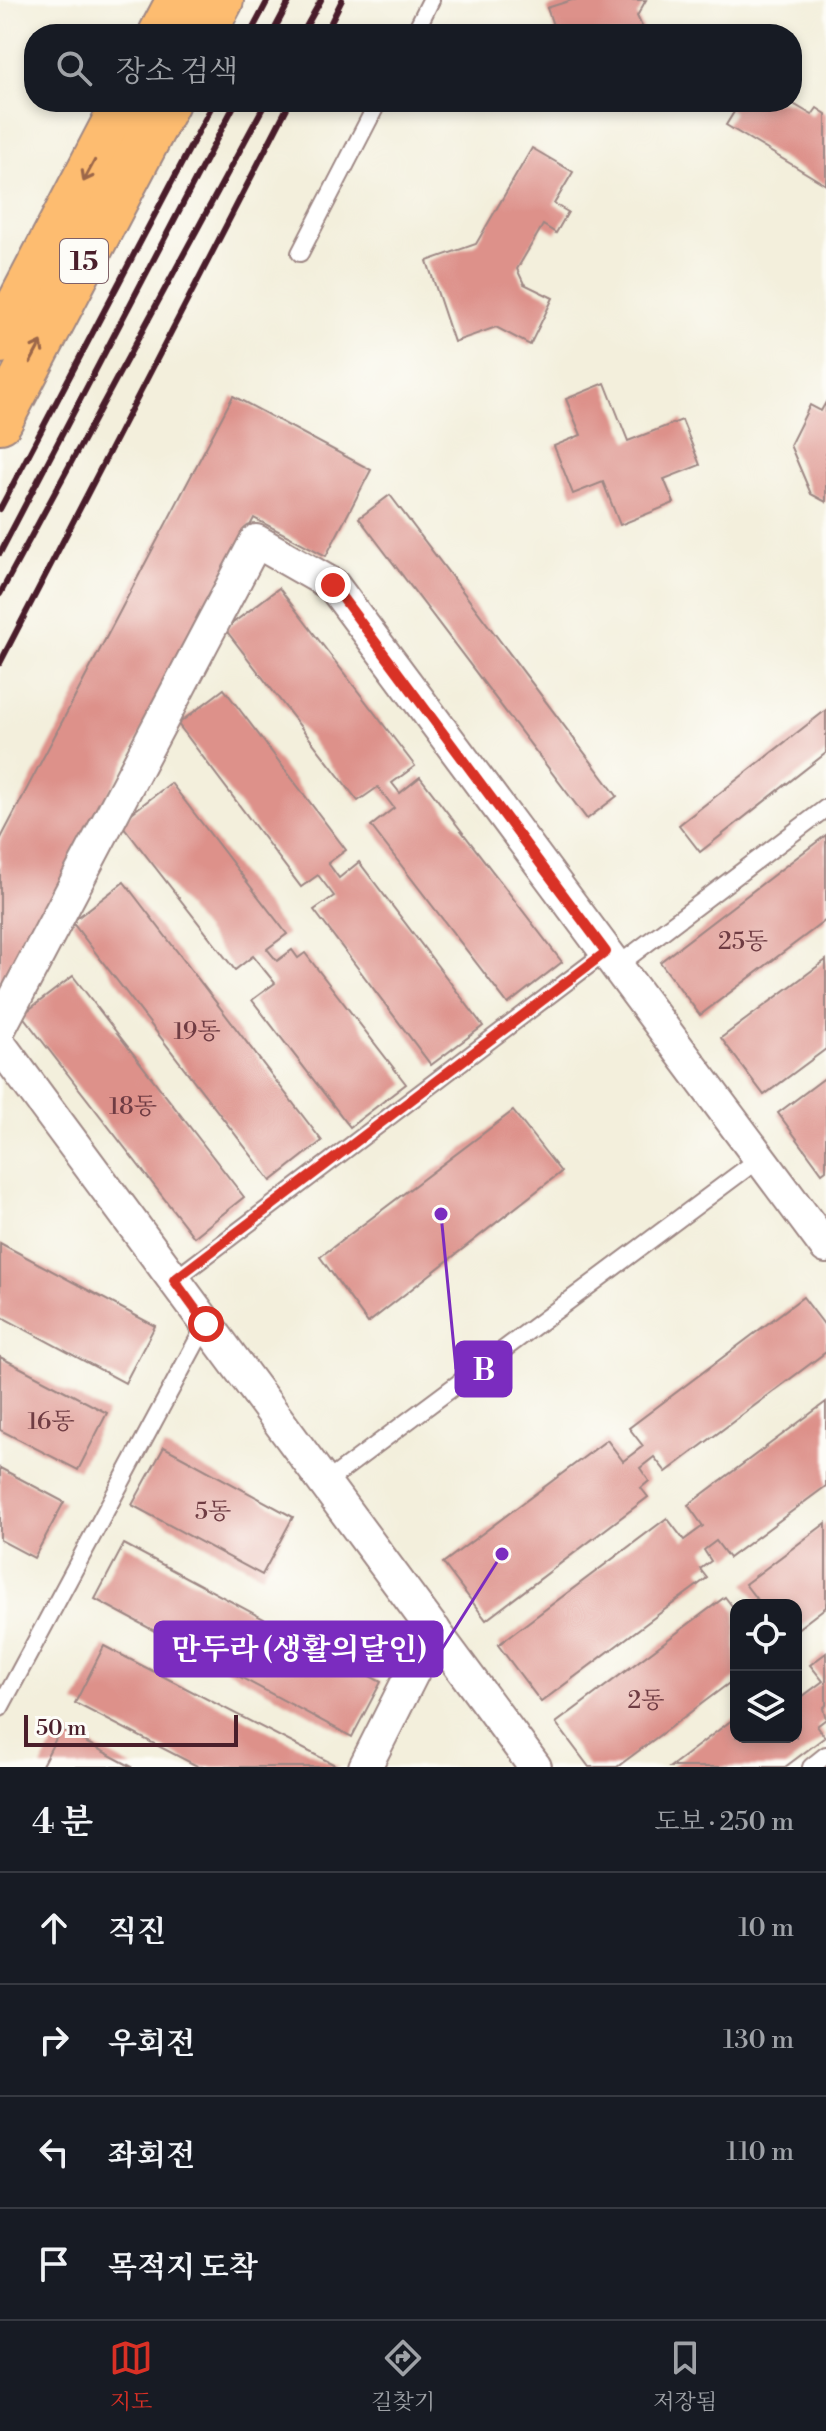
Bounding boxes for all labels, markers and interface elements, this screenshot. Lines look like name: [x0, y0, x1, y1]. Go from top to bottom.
search box: [24, 24, 802, 112]
icon: search: [52, 46, 96, 90]
text: 장소 검색: [116, 53, 238, 91]
one-way arrow: [81, 159, 97, 182]
road number: 15: [60, 239, 108, 283]
one-way arrow: [29, 340, 45, 364]
route end: [315, 567, 351, 603]
house number: 25동: [718, 927, 768, 957]
house number: 19동: [173, 1017, 221, 1047]
house number: 18동: [109, 1092, 157, 1122]
route start: [188, 1306, 224, 1342]
callout: B: [456, 1342, 511, 1396]
text: B: [473, 1352, 495, 1390]
house number: 16동: [27, 1407, 75, 1437]
house number: 5동: [195, 1497, 231, 1527]
map controls: [730, 1599, 802, 1743]
button: locate: [730, 1599, 802, 1671]
callout: 만두라 (생활의달인): [155, 1622, 442, 1676]
text: 만두라 (생활의달인): [171, 1631, 427, 1669]
button: layers: [730, 1671, 802, 1743]
house number: 2동: [628, 1686, 664, 1716]
scale bar: [24, 1711, 238, 1747]
text: 50 m: [36, 1715, 87, 1742]
text: 4 분: [32, 1802, 93, 1844]
text: 도보 · 250 m: [654, 1806, 794, 1838]
icon: ahead: [32, 1906, 76, 1950]
text: 10 m: [738, 1912, 794, 1944]
text: 직진: [108, 1913, 166, 1951]
icon: right: [32, 2018, 76, 2062]
text: 130 m: [723, 2024, 794, 2056]
text: 우회전: [108, 2025, 195, 2063]
icon: left: [32, 2130, 76, 2174]
text: 110 m: [726, 2136, 794, 2168]
text: 좌회전: [108, 2137, 195, 2175]
icon: arrive: [32, 2242, 76, 2286]
text: 목적지 도착: [108, 2249, 258, 2287]
tab: 지도: [109, 2336, 153, 2416]
tab: 길찾기: [371, 2336, 435, 2416]
tab: 저장됨: [653, 2336, 717, 2416]

